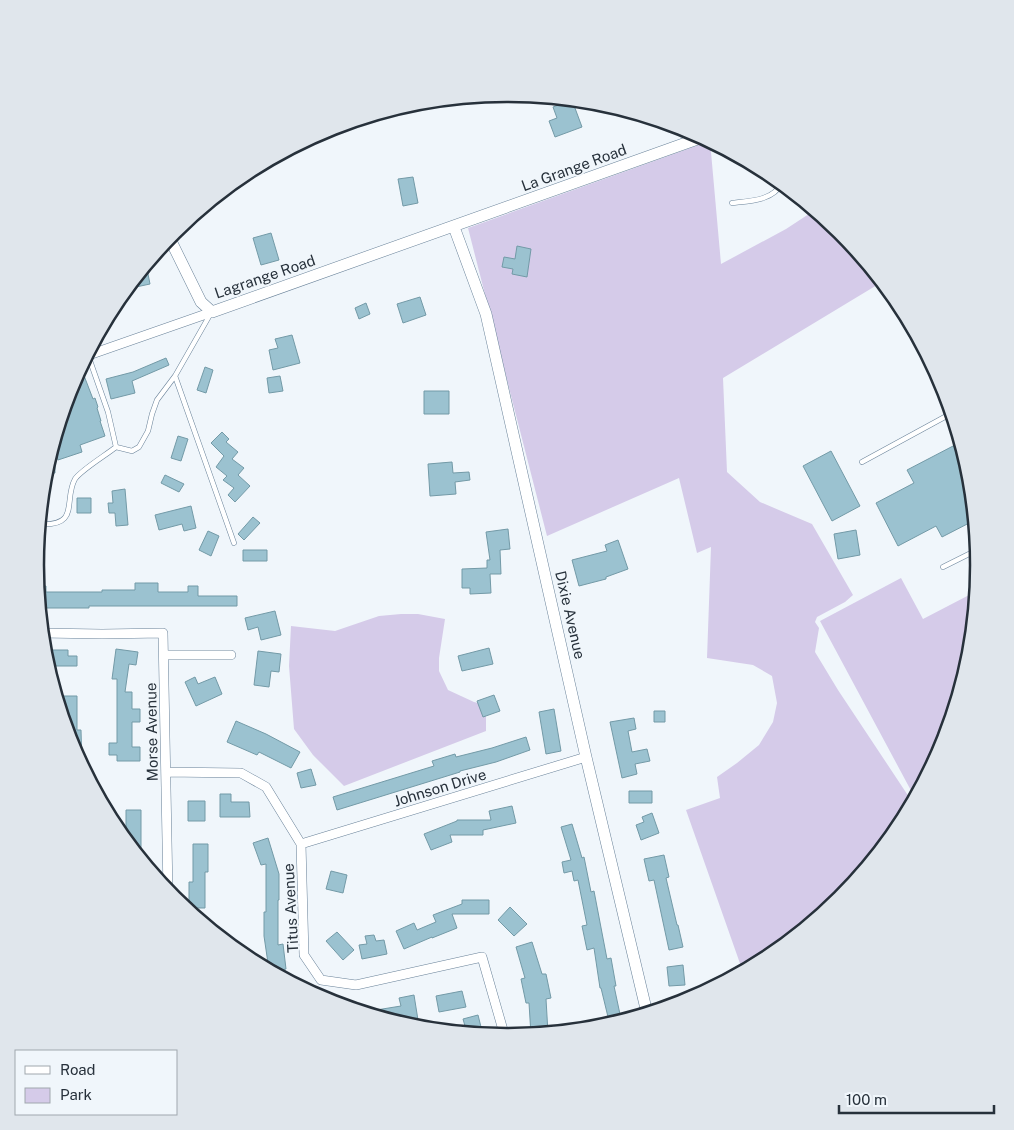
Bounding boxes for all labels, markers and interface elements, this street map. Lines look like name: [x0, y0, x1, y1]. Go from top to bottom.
street label: La Grange Road: [519, 141, 629, 194]
street label: Lagrange Road: [212, 251, 317, 302]
street label: Dixie Avenue: [552, 569, 589, 661]
street label: Morse Avenue: [142, 683, 161, 781]
street label: Johnson Drive: [392, 765, 488, 810]
street label: Titus Avenue: [280, 863, 301, 953]
legend: [15, 1050, 178, 1115]
text: Road: [60, 1061, 96, 1078]
scale bar: [839, 1082, 994, 1114]
text: Park: [60, 1086, 92, 1103]
text: 100 m: [846, 1091, 887, 1108]

